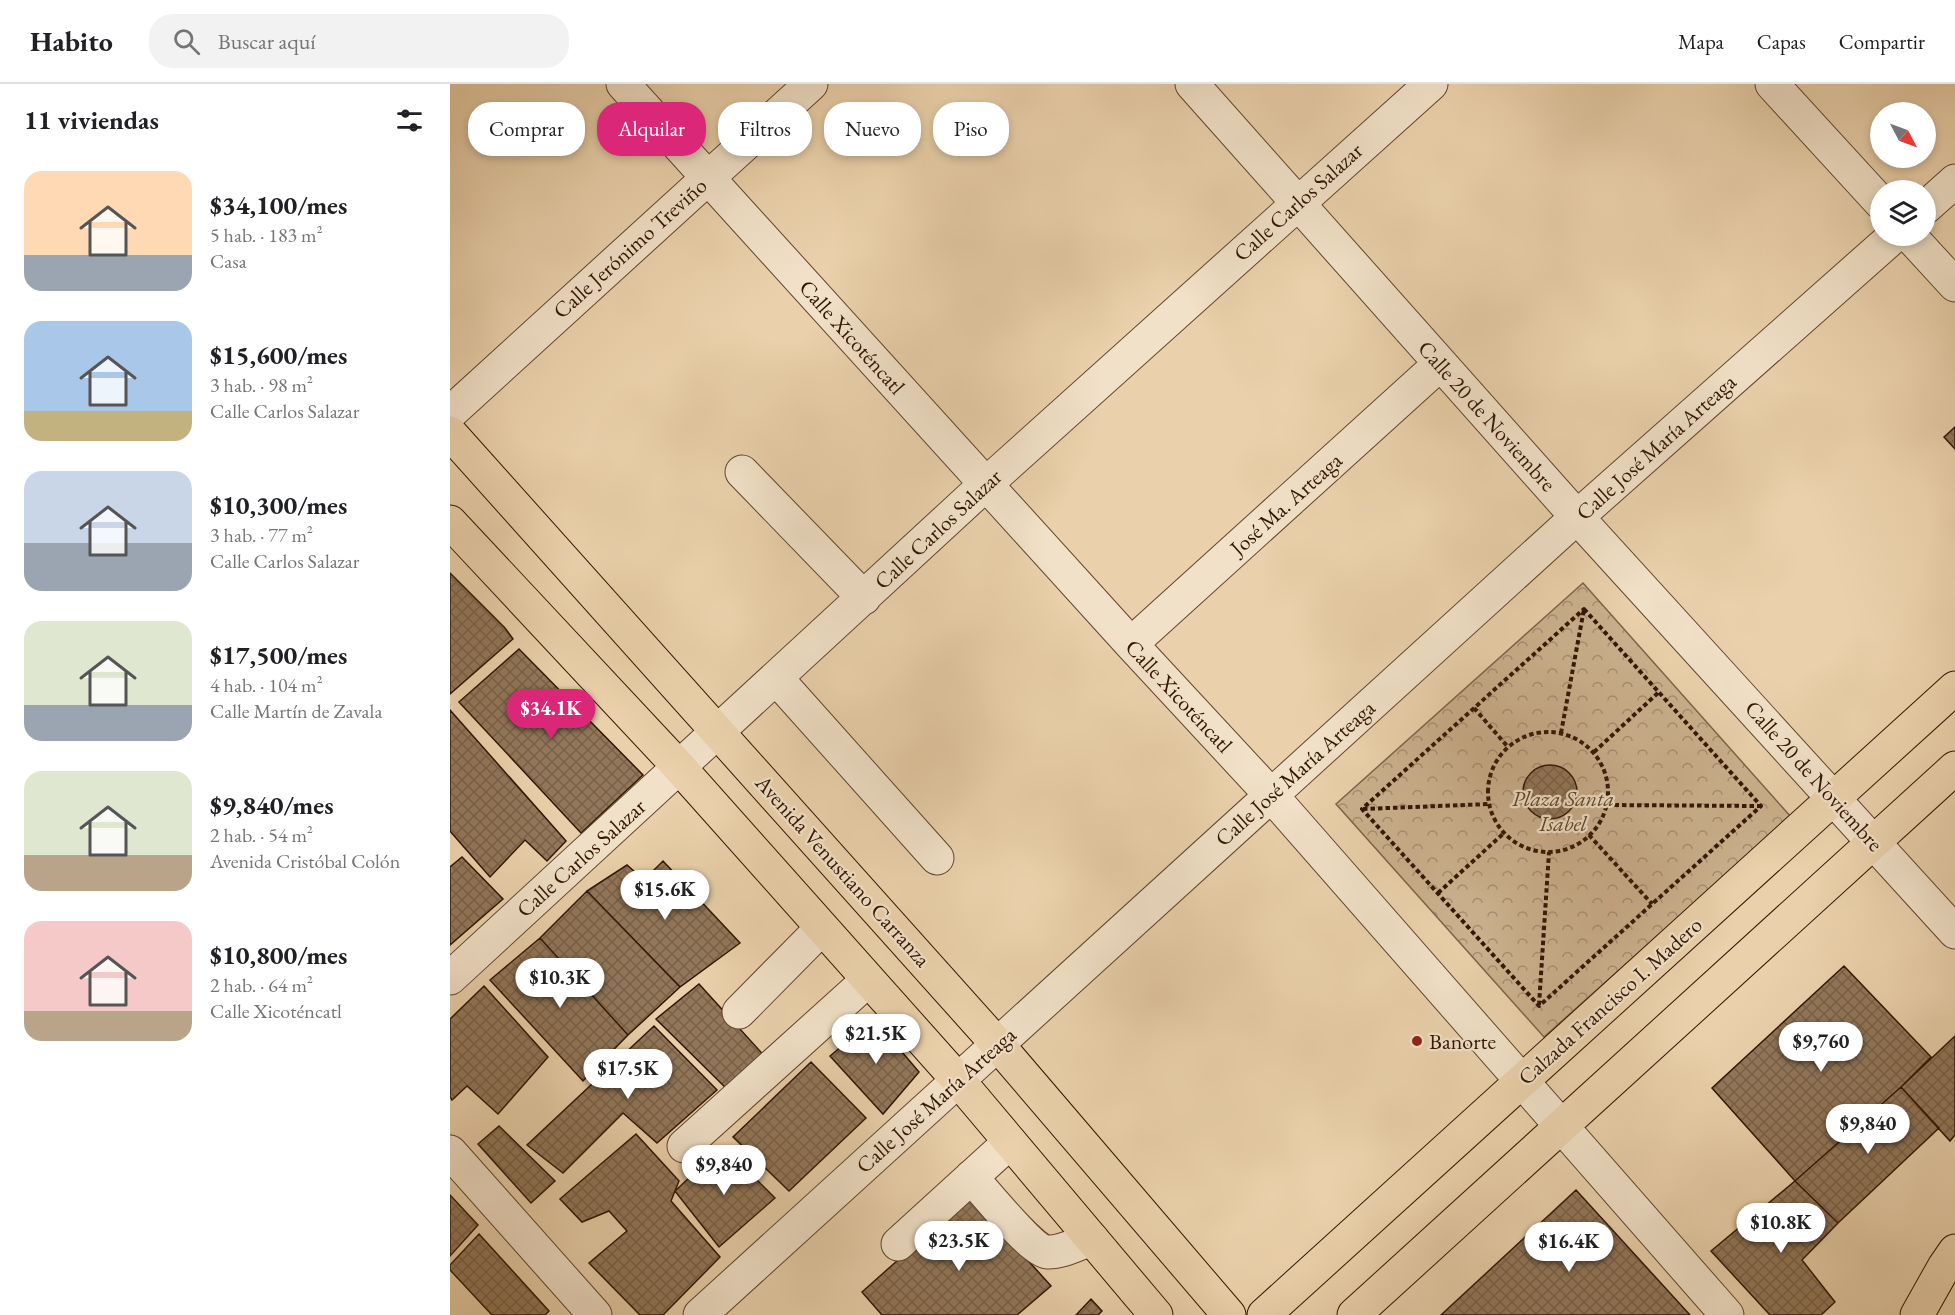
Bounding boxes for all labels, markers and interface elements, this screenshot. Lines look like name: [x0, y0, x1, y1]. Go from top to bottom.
search box: [149, 14, 569, 68]
text: Habito: [30, 23, 113, 59]
icon: search: [170, 25, 203, 58]
text: Buscar aquí: [218, 27, 316, 56]
text: Mapa: [1678, 28, 1724, 55]
text: Capas: [1757, 28, 1806, 55]
text: Compartir: [1839, 28, 1925, 55]
chip: Comprar: [468, 102, 585, 156]
chip: Alquilar: [597, 102, 706, 156]
chip: Filtros: [718, 102, 812, 156]
chip: Nuevo: [824, 102, 921, 156]
chip: Piso: [933, 102, 1009, 156]
north arrow: [1870, 102, 1936, 168]
map controls: [1870, 102, 1936, 246]
text: 11 viviendas: [24, 103, 159, 137]
icon: filters: [393, 104, 426, 137]
street label: Calle Carlos Salazar: [1227, 136, 1369, 268]
street label: Calle Jerónimo Treviño: [547, 171, 713, 325]
button: layers: [1870, 180, 1936, 246]
text: $34,100/mes: [210, 188, 347, 222]
icon: home: [72, 195, 144, 267]
text: 5 hab. · 183 m²: [210, 222, 323, 248]
text: Casa: [210, 248, 247, 274]
street label: Calle Xicoténcatl: [793, 273, 911, 401]
street label: Calle 20 de Noviembre: [1411, 334, 1563, 498]
text: $15,600/mes: [210, 338, 347, 372]
icon: home: [72, 345, 144, 417]
street label: Calle José María Arteaga: [1570, 367, 1742, 527]
text: 3 hab. · 98 m²: [210, 372, 313, 398]
text: Calle Carlos Salazar: [210, 398, 359, 424]
street label: José Ma. Arteaga: [1222, 446, 1348, 563]
street label: Calle Carlos Salazar: [868, 462, 1008, 596]
text: $10,300/mes: [210, 488, 347, 522]
icon: home: [72, 495, 144, 567]
text: 3 hab. · 77 m²: [210, 522, 313, 548]
text: Calle Carlos Salazar: [210, 548, 359, 574]
street label: Calle Xicoténcatl: [1119, 633, 1239, 759]
text: $17,500/mes: [210, 638, 347, 672]
icon: home: [72, 645, 144, 717]
text: 4 hab. · 104 m²: [210, 672, 323, 698]
pin: $34.1K: [502, 689, 600, 740]
street label: Calle José María Arteaga: [1209, 693, 1381, 853]
street label: Calle 20 de Noviembre: [1738, 694, 1890, 858]
text: $34.1K: [520, 695, 582, 721]
text: Calle Martín de Zavala: [210, 698, 382, 724]
street label: Avenida Venustiano Carranza: [748, 768, 937, 973]
park label: Plaza Santa Isabel: [1512, 784, 1614, 838]
text: $9,840/mes: [210, 788, 334, 822]
street label: Calle Carlos Salazar: [510, 792, 652, 924]
icon: home: [72, 795, 144, 867]
text: 2 hab. · 54 m²: [210, 822, 313, 848]
text: Avenida Cristóbal Colón: [210, 848, 400, 874]
pin: $15.6K: [616, 870, 714, 921]
text: $15.6K: [634, 876, 696, 902]
street label: Calzada Francisco I. Madero: [1512, 910, 1708, 1092]
text: $10,800/mes: [210, 938, 347, 972]
icon: home: [72, 945, 144, 1017]
pin: $10.3K: [511, 958, 609, 1009]
text: $10.3K: [529, 964, 591, 990]
text: 2 hab. · 64 m²: [210, 972, 313, 998]
text: Calle Xicoténcatl: [210, 998, 342, 1024]
pin: $21.5K: [827, 1014, 925, 1065]
text: $21.5K: [845, 1020, 907, 1046]
street label: Calle José María Arteaga: [850, 1020, 1022, 1180]
pin: $9,760: [1772, 1022, 1870, 1073]
place label: Banorte: [1429, 1027, 1496, 1056]
text: $9,760: [1793, 1028, 1849, 1054]
marker: Banorte: [1410, 1034, 1424, 1048]
pin: $17.5K: [579, 1049, 677, 1100]
text: $17.5K: [597, 1055, 659, 1081]
pin: $9,840: [1819, 1104, 1917, 1155]
text: $9,840: [1840, 1110, 1896, 1136]
pin: $9,840: [675, 1145, 773, 1196]
text: $9,840: [696, 1151, 752, 1177]
pin: $10.8K: [1732, 1203, 1830, 1254]
text: $10.8K: [1750, 1209, 1812, 1235]
pin: $23.5K: [910, 1221, 1008, 1272]
pin: $16.4K: [1520, 1222, 1618, 1273]
text: $23.5K: [928, 1227, 990, 1253]
text: $16.4K: [1538, 1228, 1600, 1254]

